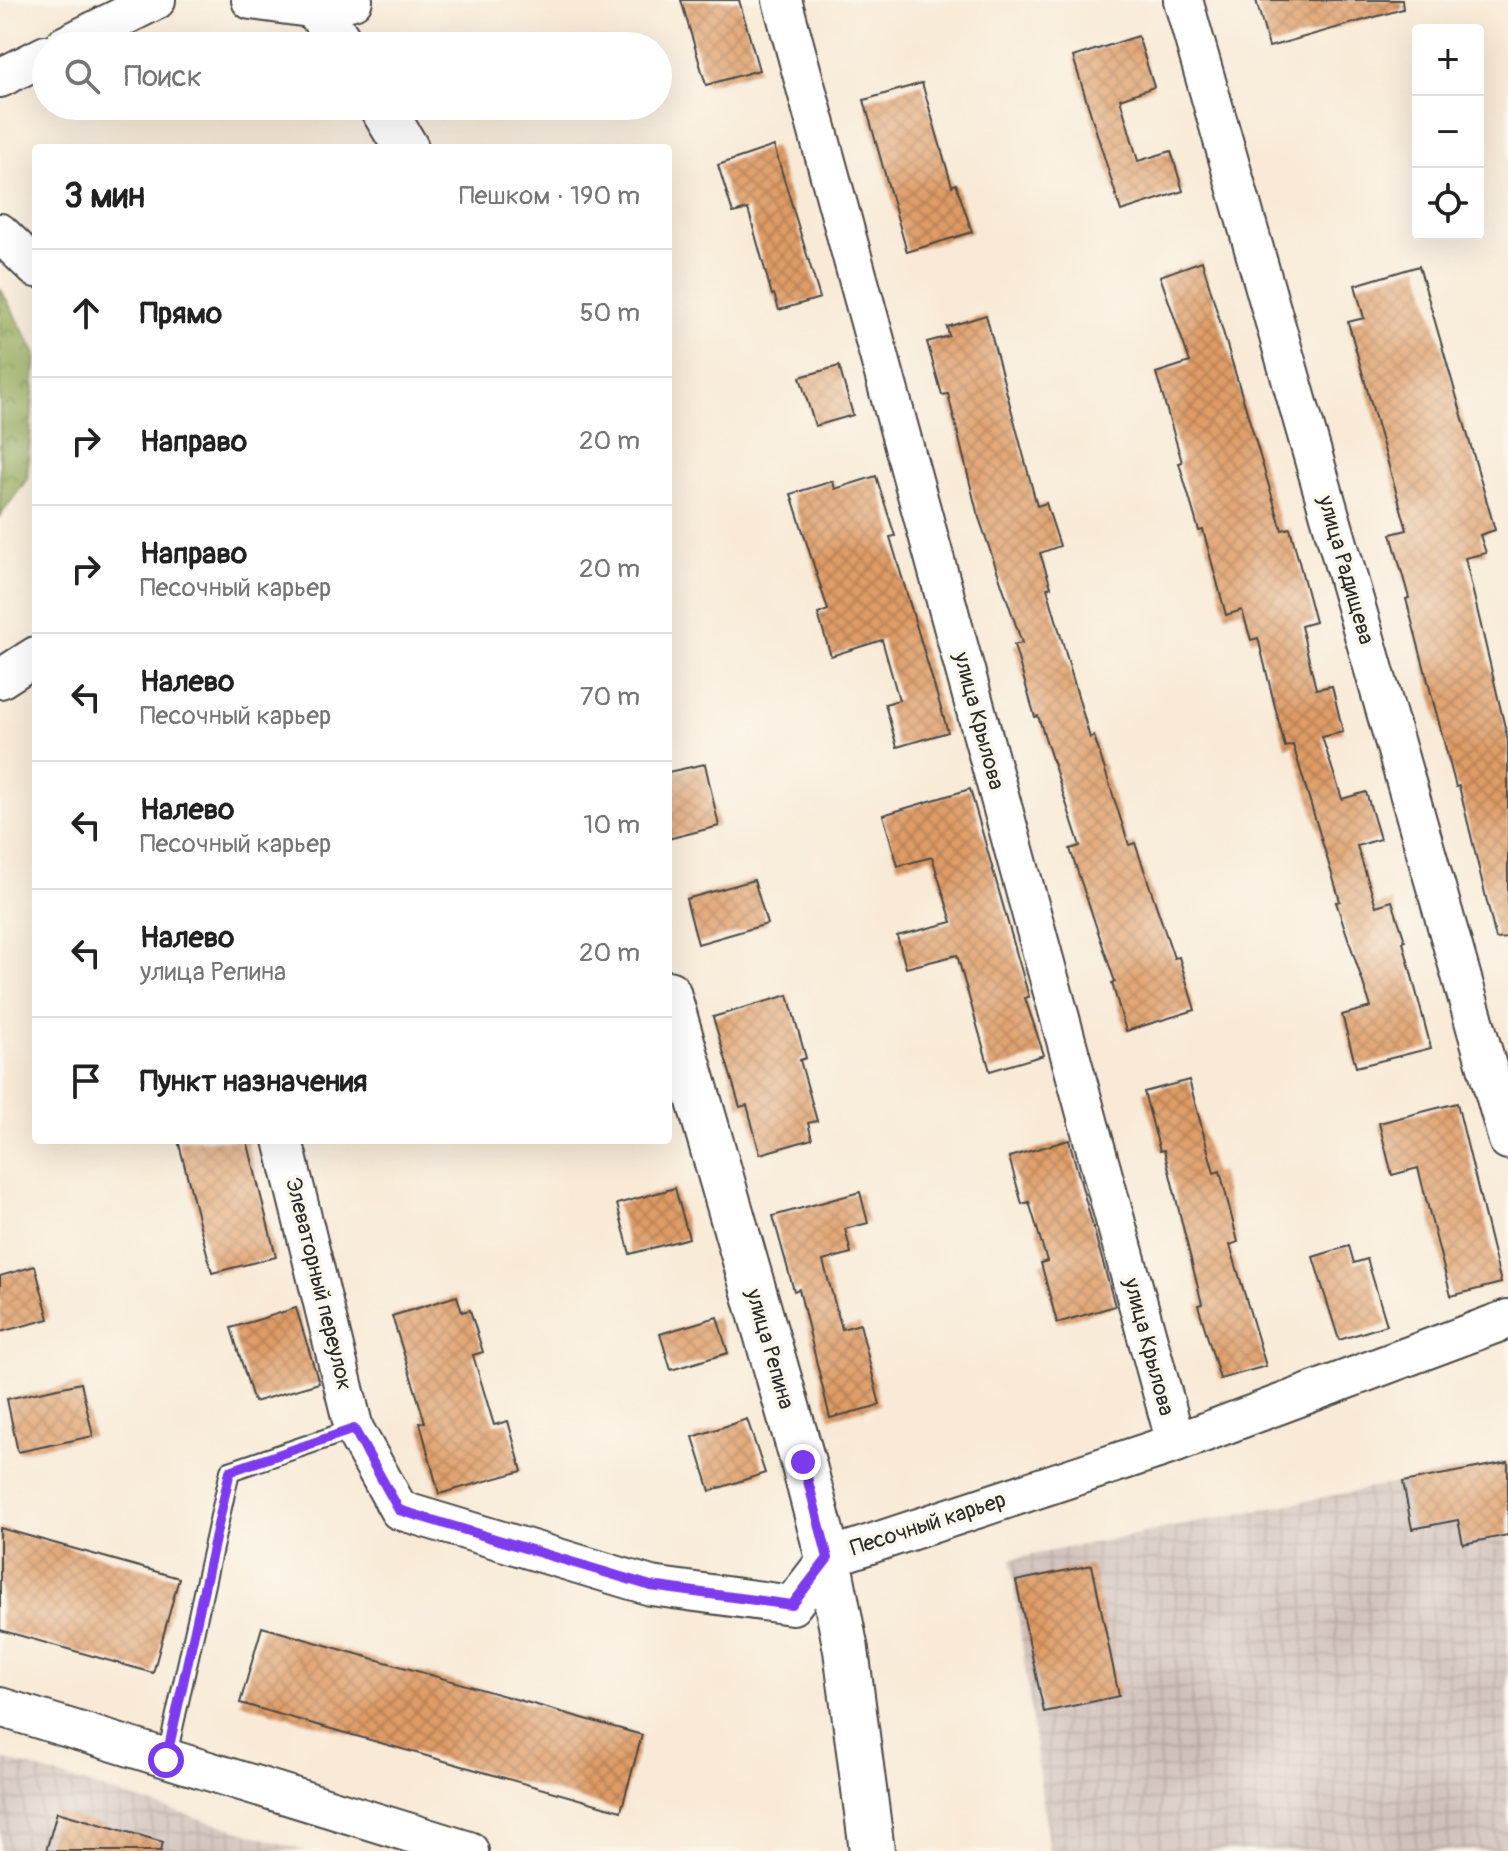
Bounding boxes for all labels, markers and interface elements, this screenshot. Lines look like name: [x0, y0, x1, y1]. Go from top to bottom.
map controls: [1412, 24, 1484, 240]
button: +: [1412, 24, 1484, 96]
search box: [32, 32, 672, 120]
icon: search: [60, 54, 104, 98]
text: Поиск: [124, 58, 202, 95]
button: −: [1412, 96, 1484, 168]
button: locate: [1412, 168, 1484, 240]
text: 3 мин: [64, 175, 145, 218]
text: Пешком · 190 m: [459, 180, 640, 212]
icon: ahead: [64, 291, 108, 335]
text: Прямо: [140, 295, 222, 332]
text: 50 m: [579, 297, 640, 329]
icon: right: [64, 419, 108, 463]
text: Направо: [140, 423, 247, 460]
text: 20 m: [579, 425, 640, 457]
street label: улица Радищева: [1311, 491, 1381, 648]
text: Направо: [140, 535, 247, 572]
icon: right: [64, 547, 108, 591]
text: 20 m: [579, 553, 640, 585]
text: Песочный карьер: [140, 572, 331, 604]
street label: улица Крылова: [947, 648, 1011, 793]
text: Налево: [140, 663, 234, 700]
icon: left: [64, 675, 108, 719]
text: 70 m: [580, 681, 640, 713]
text: Песочный карьер: [140, 700, 331, 732]
text: Налево: [140, 791, 234, 828]
icon: left: [64, 803, 108, 847]
text: 10 m: [583, 809, 640, 841]
text: Песочный карьер: [140, 828, 331, 860]
text: Налево: [140, 919, 234, 956]
icon: left: [64, 931, 108, 975]
text: 20 m: [579, 937, 640, 969]
text: улица Репина: [140, 956, 286, 988]
icon: arrive: [64, 1059, 108, 1103]
text: Пункт назначения: [140, 1063, 367, 1100]
street label: Элеваторный переулок: [279, 1175, 359, 1393]
street label: улица Крылова: [1117, 1274, 1181, 1419]
street label: улица Репина: [739, 1285, 800, 1412]
route end: [785, 1444, 821, 1480]
street label: Песочный карьер: [847, 1486, 1009, 1562]
route start: [148, 1742, 184, 1778]

